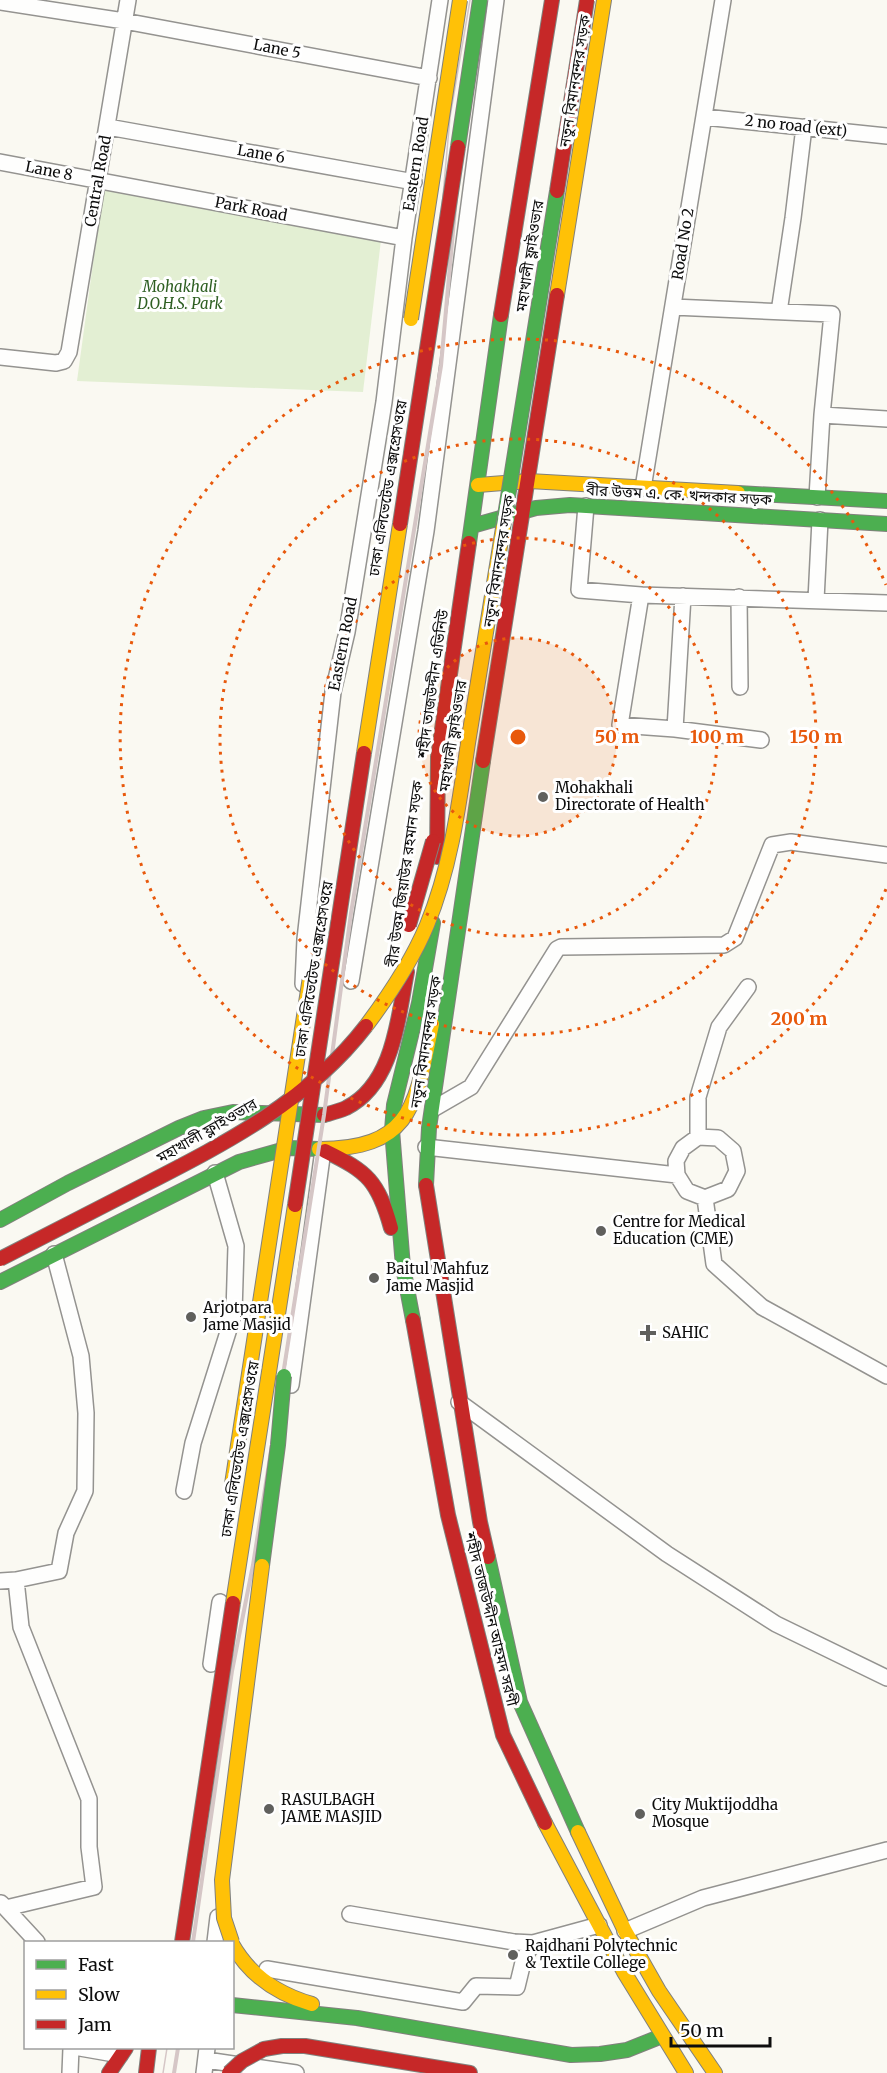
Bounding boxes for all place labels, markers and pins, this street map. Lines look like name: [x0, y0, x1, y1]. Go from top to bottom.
centre of rings: [508, 727, 528, 747]
place label: Mohakhali Directorate of Health: [555, 778, 705, 814]
marker: Mohakhali Directorate of Health: [536, 790, 550, 804]
place label: Centre for Medical Education (CME): [613, 1212, 746, 1248]
marker: Centre for Medical Education (CME): [594, 1224, 608, 1238]
place label: Baitul Mahfuz Jame Masjid: [385, 1259, 489, 1295]
marker: Baitul Mahfuz Jame Masjid: [367, 1271, 381, 1285]
place label: Arjotpara Jame Masjid: [202, 1298, 291, 1334]
marker: Arjotpara Jame Masjid: [184, 1310, 198, 1324]
place label: SAHIC: [662, 1323, 709, 1342]
marker: SAHIC: [639, 1324, 657, 1342]
place label: RASULBAGH JAME MASJID: [280, 1790, 382, 1826]
place label: City Muktijoddha Mosque: [652, 1795, 778, 1831]
marker: RASULBAGH JAME MASJID: [262, 1802, 276, 1816]
marker: City Muktijoddha Mosque: [633, 1807, 647, 1821]
place label: Rajdhani Polytechnic & Textile College: [525, 1936, 678, 1972]
marker: Rajdhani Polytechnic & Textile College: [506, 1948, 520, 1962]

